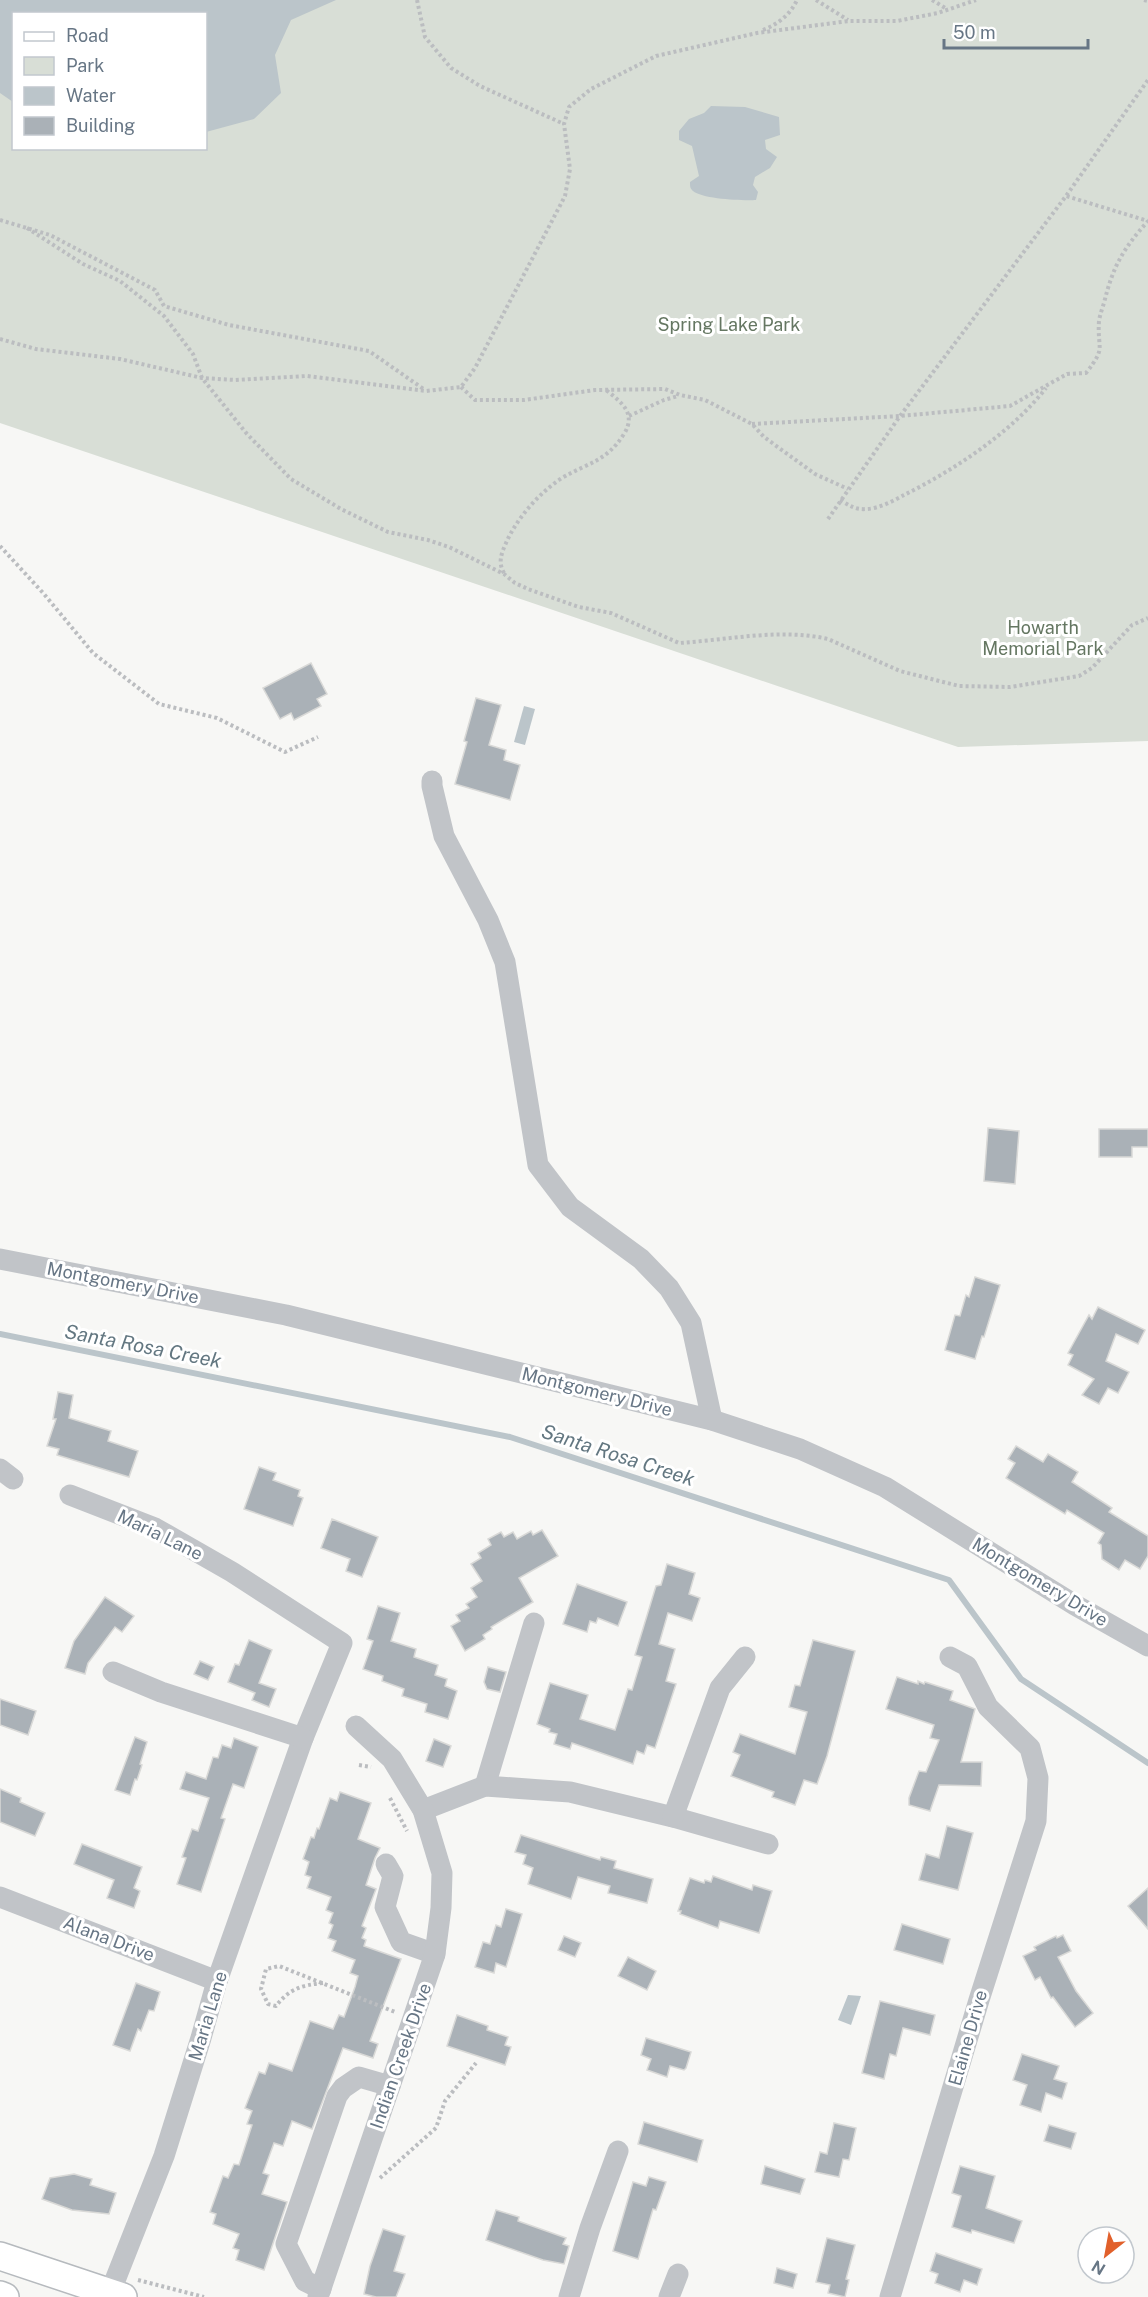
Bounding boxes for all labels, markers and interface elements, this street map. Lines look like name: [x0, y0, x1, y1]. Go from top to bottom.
legend: [12, 12, 207, 150]
scale bar: [944, 12, 1088, 50]
text: 50 m: [953, 22, 996, 43]
text: Road: [66, 25, 109, 46]
text: Park: [66, 55, 104, 76]
text: Water: [66, 85, 116, 106]
text: Building: [66, 115, 135, 136]
park label: Spring Lake Park: [658, 314, 800, 335]
park label: Howarth Memorial Park: [982, 617, 1104, 659]
street label: Montgomery Drive: [45, 1257, 201, 1308]
water label: Santa Rosa Creek: [62, 1319, 224, 1373]
street label: Montgomery Drive: [520, 1363, 675, 1420]
water label: Santa Rosa Creek: [538, 1419, 698, 1491]
street label: Maria Lane: [114, 1505, 206, 1564]
street label: Montgomery Drive: [969, 1533, 1112, 1630]
street label: Alana Drive: [61, 1912, 158, 1966]
street label: Maria Lane: [184, 1969, 231, 2063]
street label: Indian Creek Drive: [366, 1980, 435, 2131]
street label: Elaine Drive: [944, 1988, 991, 2088]
north arrow: [1076, 2225, 1136, 2285]
text: N: [1088, 2256, 1109, 2279]

